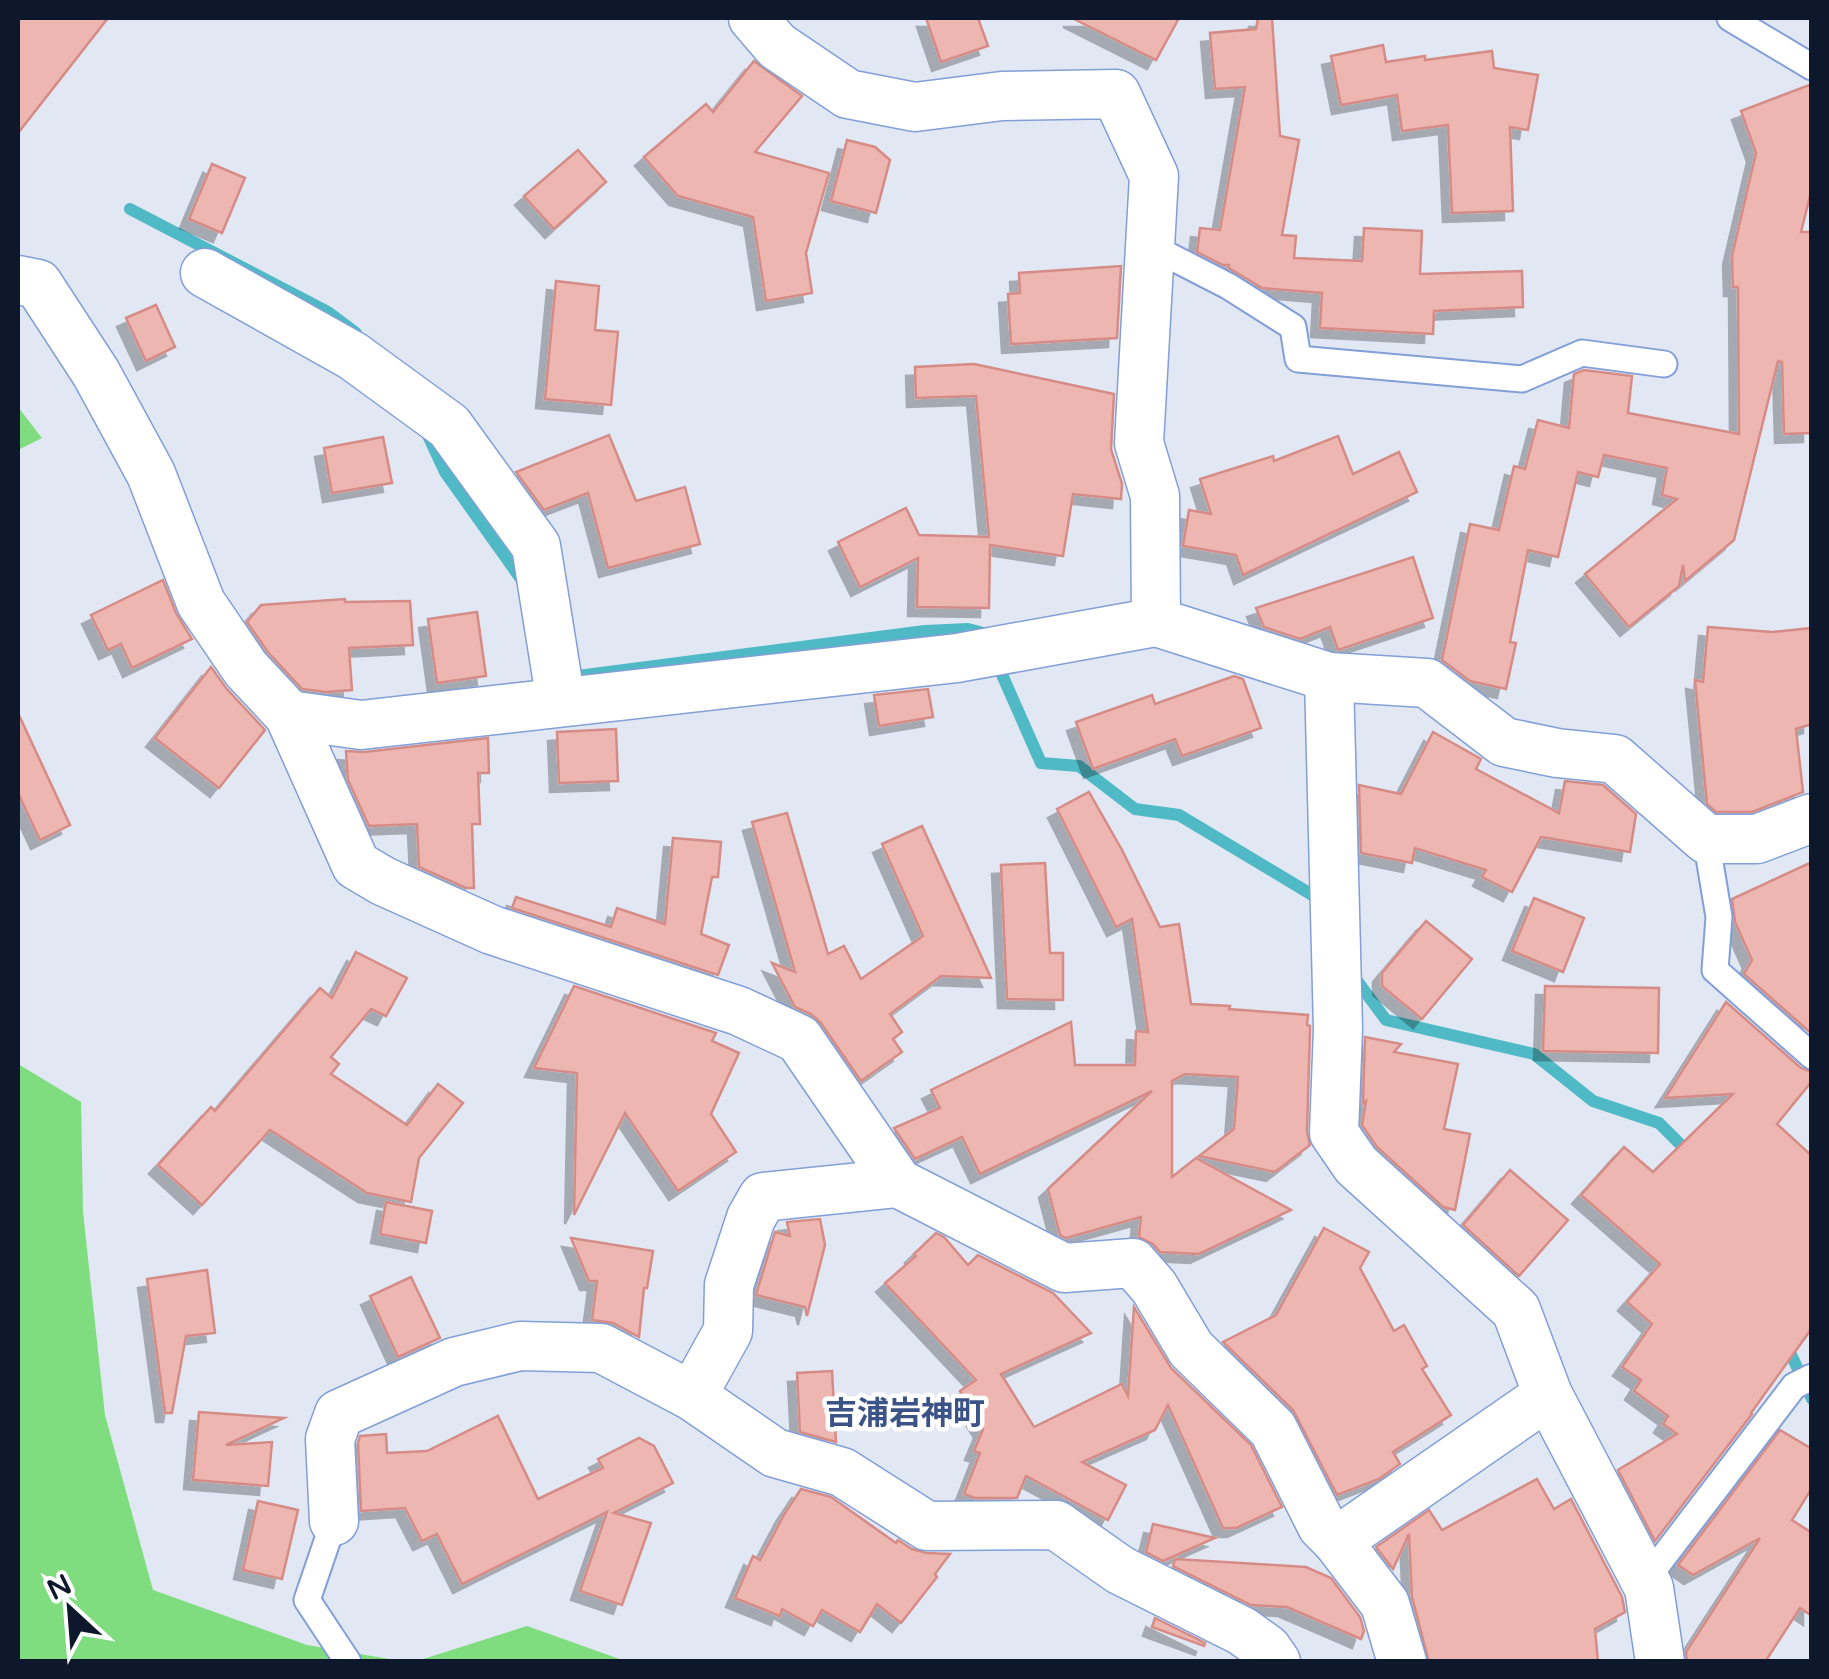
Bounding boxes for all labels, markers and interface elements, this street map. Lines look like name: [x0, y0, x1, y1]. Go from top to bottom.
district label: 吉浦岩神町: [825, 1395, 985, 1433]
north arrow: [20, 1559, 120, 1659]
text: N: [42, 1567, 77, 1608]

